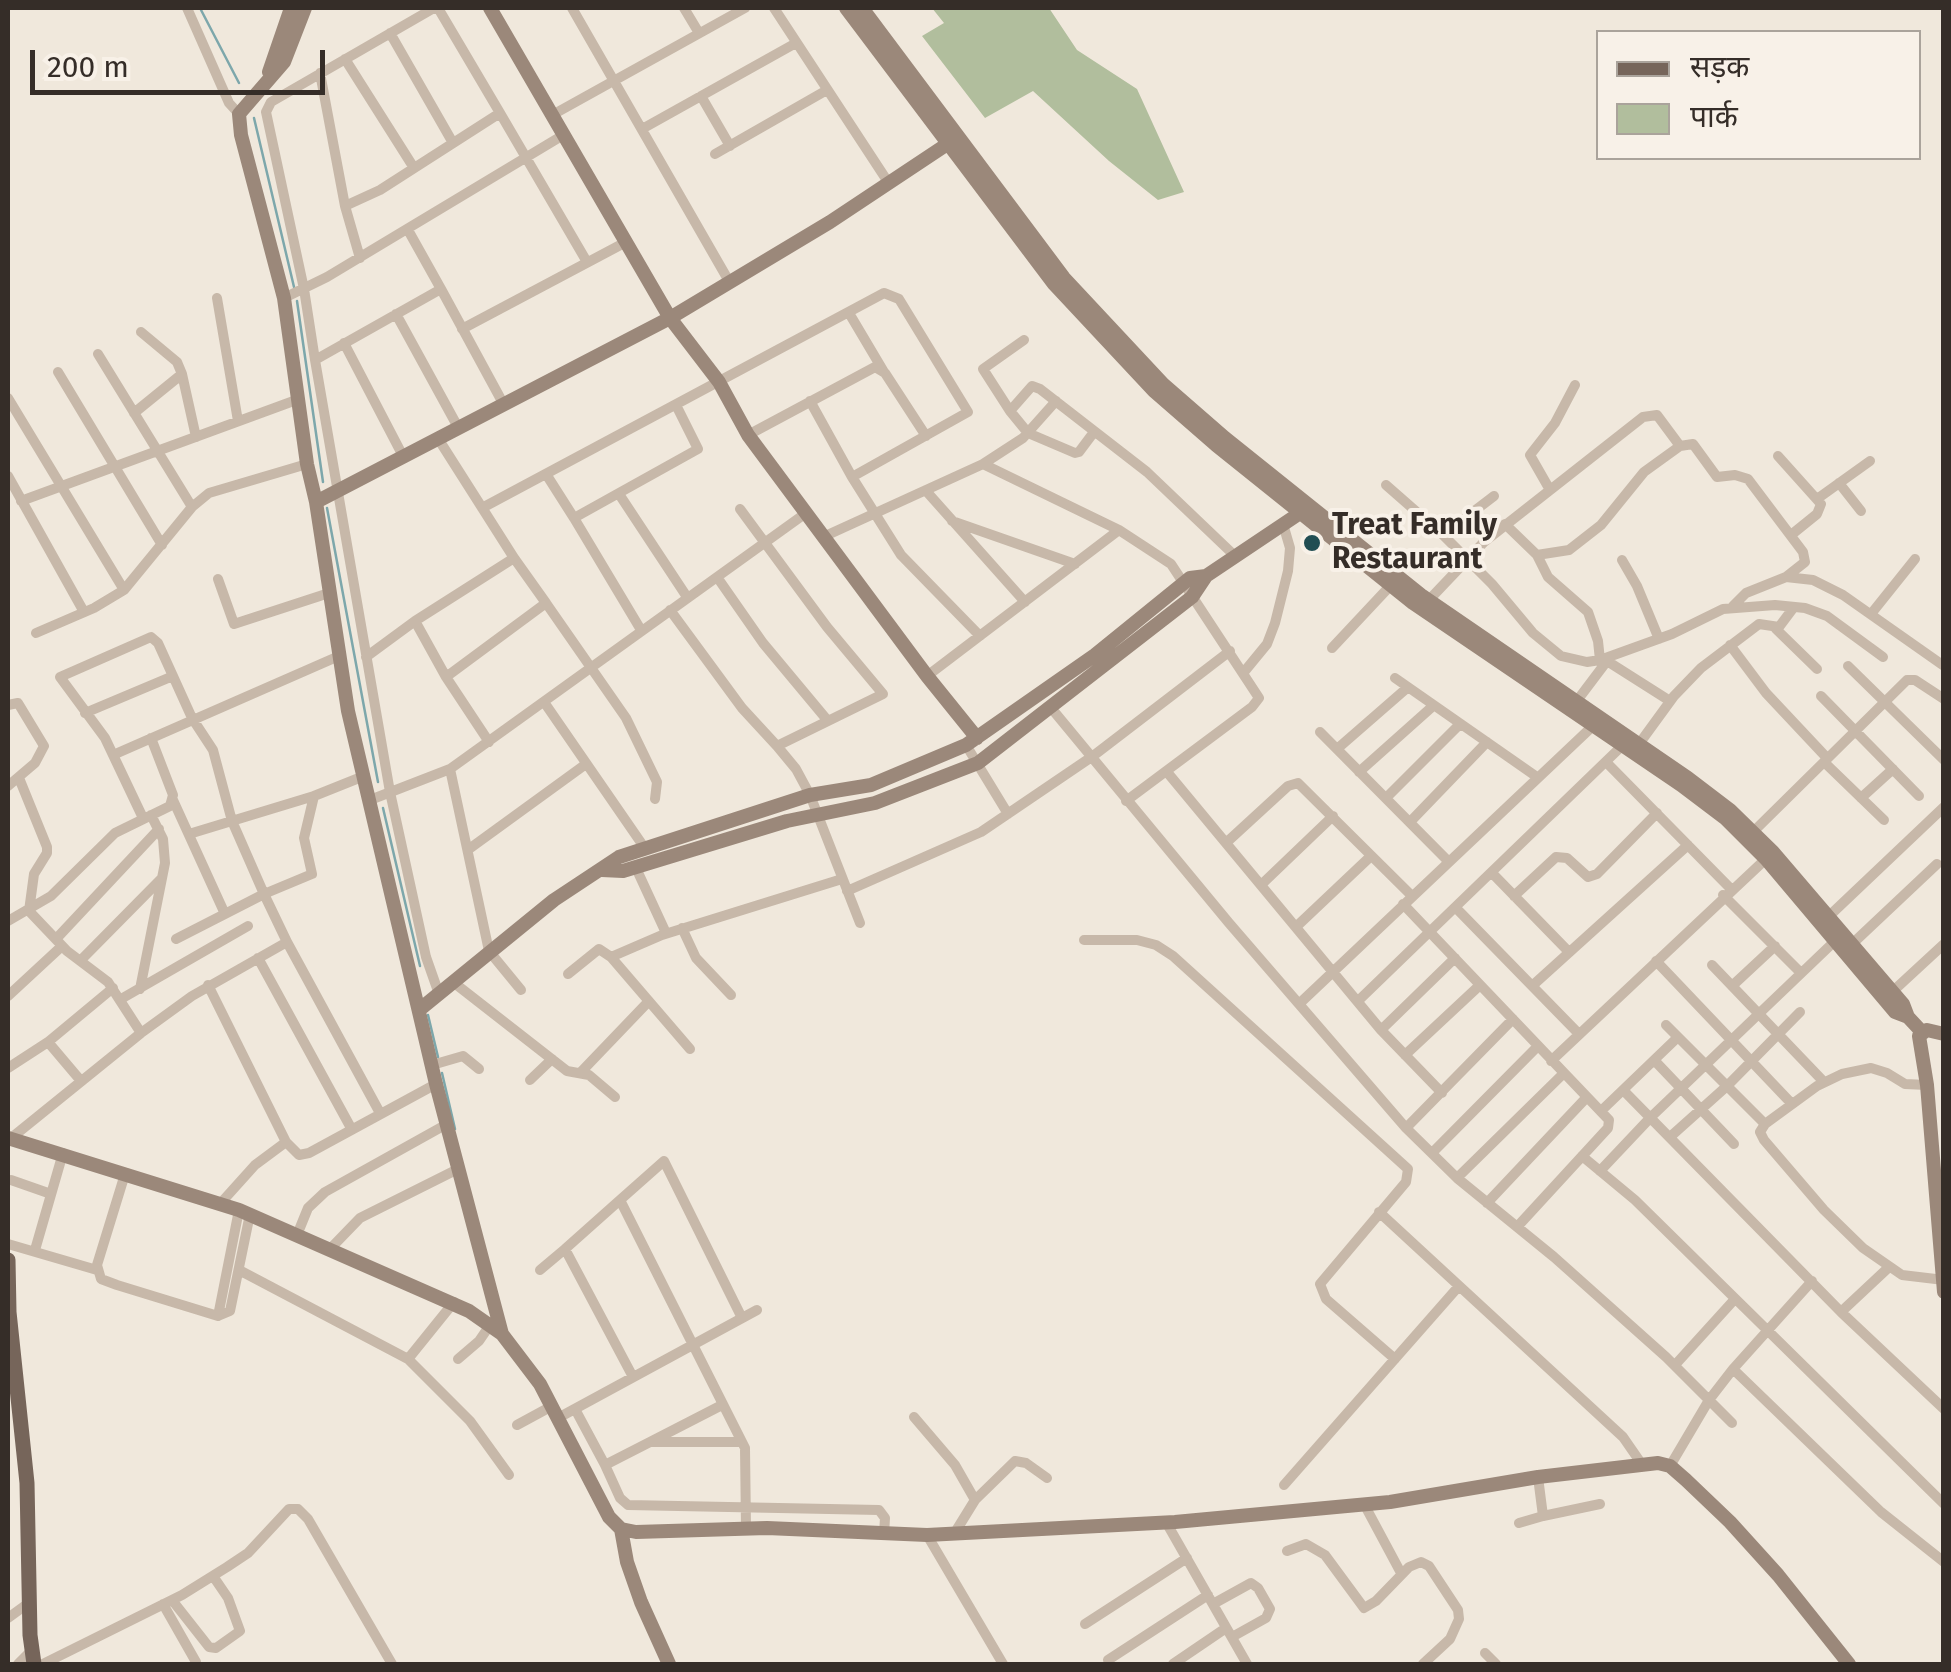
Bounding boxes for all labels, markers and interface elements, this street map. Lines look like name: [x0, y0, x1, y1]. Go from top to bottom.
scale bar: [35, 30, 330, 92]
legend: [1596, 30, 1921, 160]
text: 200 m: [47, 49, 129, 85]
text: सड़क: [1690, 49, 1749, 85]
text: पार्क: [1690, 99, 1738, 135]
place label: Treat Family Restaurant: [1332, 508, 1497, 578]
marker: Treat Family Restaurant: [1301, 532, 1323, 554]

